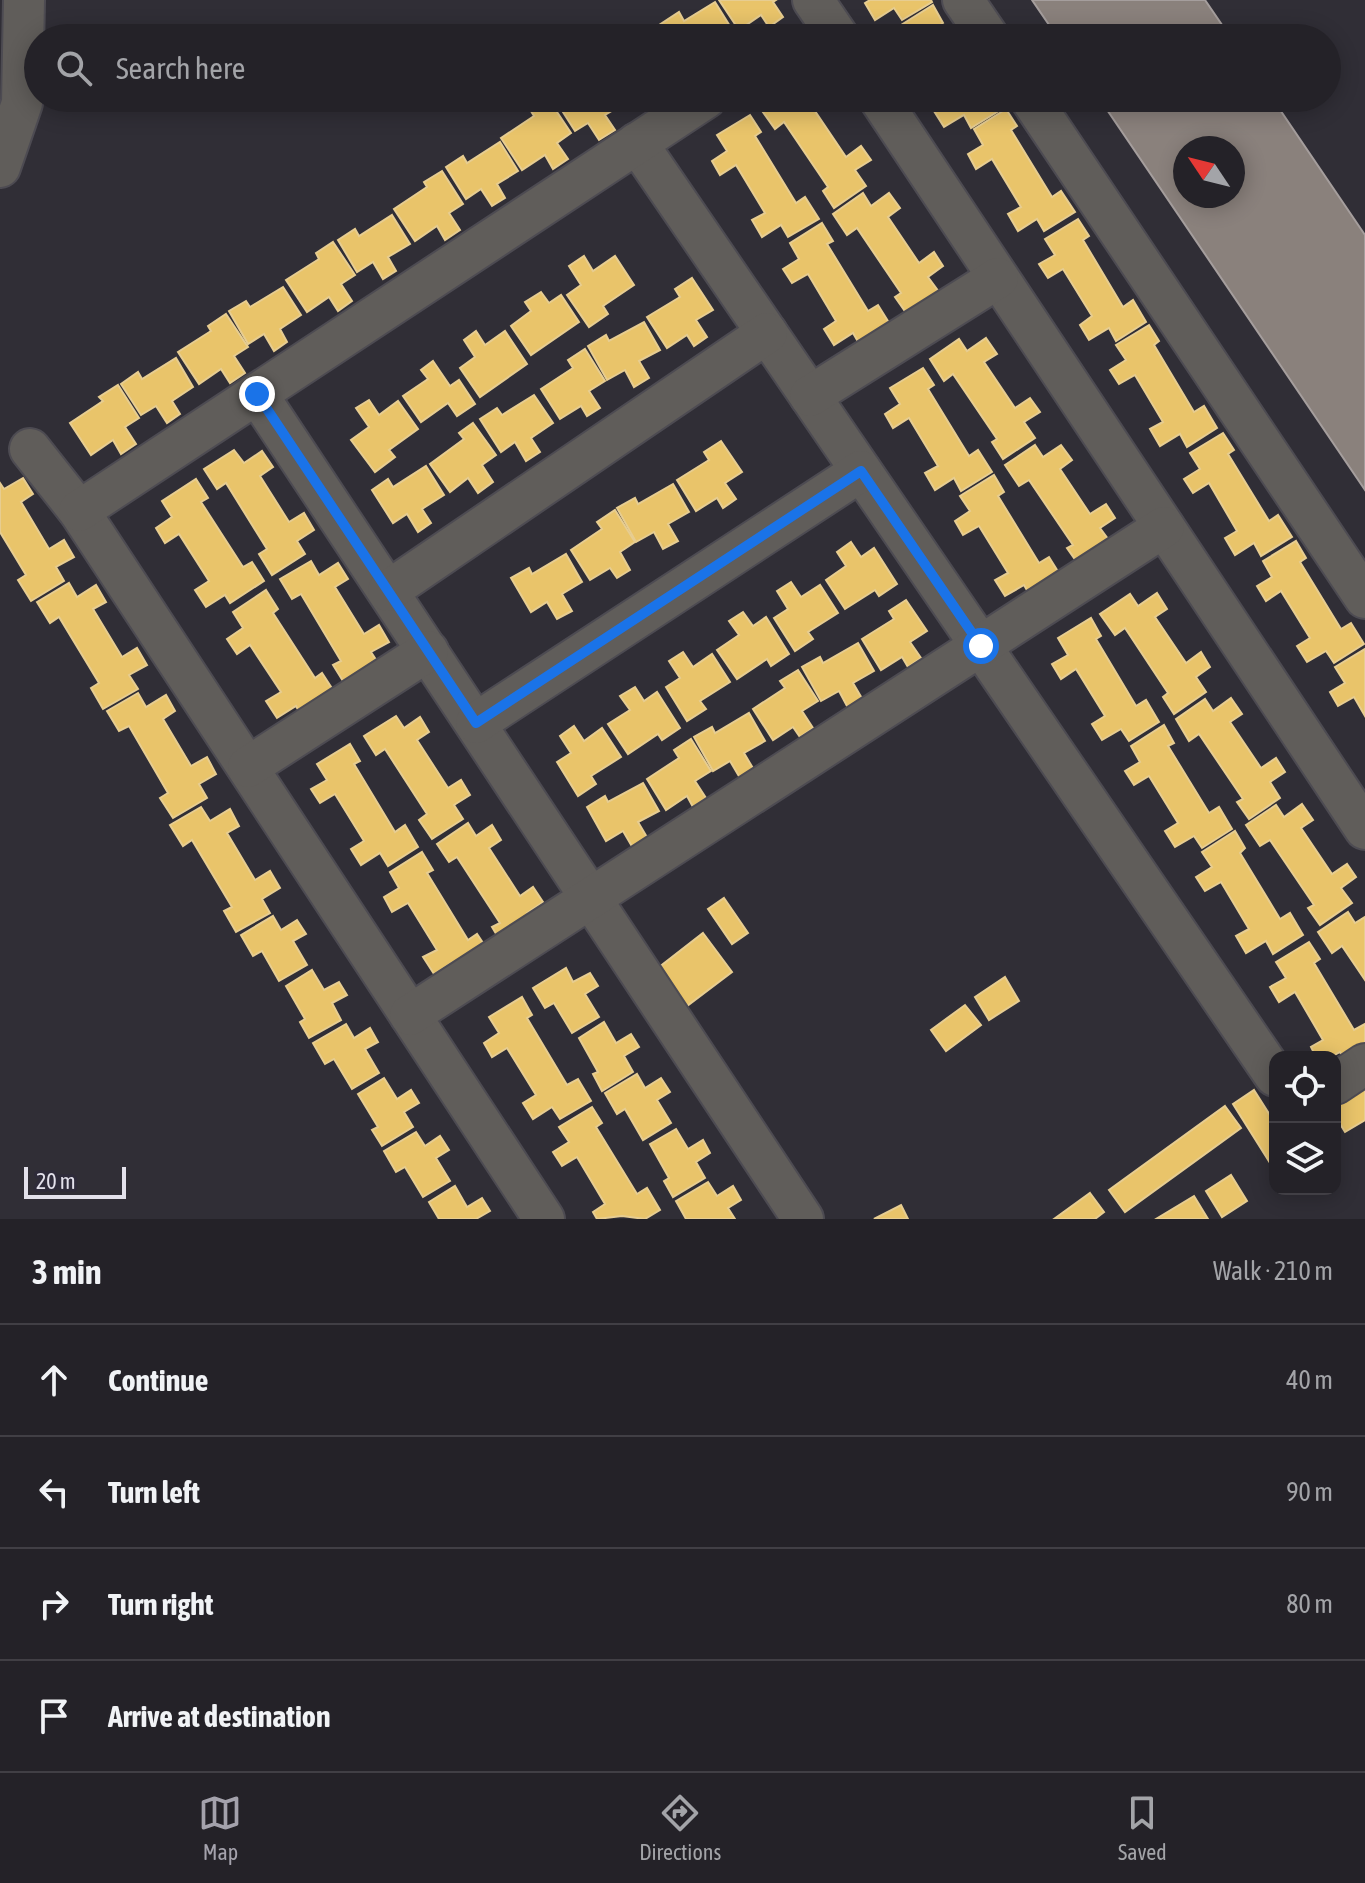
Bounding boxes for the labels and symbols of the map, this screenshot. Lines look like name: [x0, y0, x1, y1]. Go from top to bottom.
north arrow: [1173, 136, 1245, 208]
route end: [239, 376, 275, 412]
route start: [963, 628, 999, 664]
scale bar: [24, 1163, 126, 1199]

